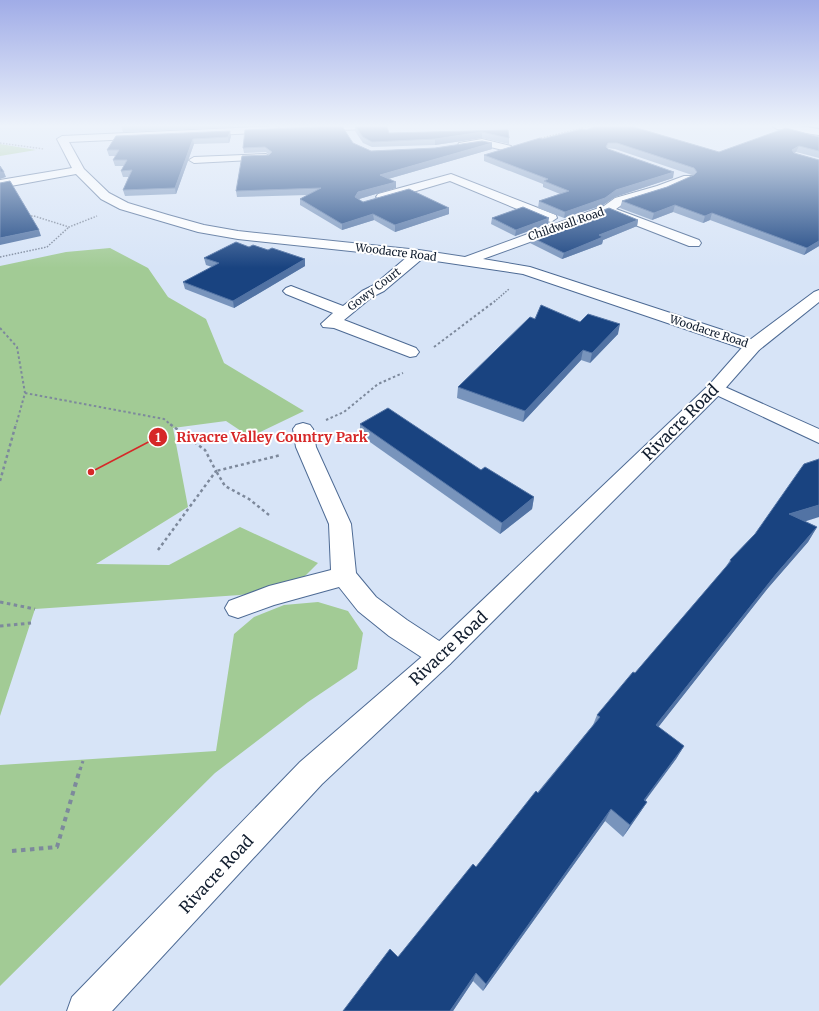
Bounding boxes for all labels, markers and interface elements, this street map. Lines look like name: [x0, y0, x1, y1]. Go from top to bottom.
street label: Childwall Road: [526, 204, 606, 244]
street label: Woodacre Road: [354, 240, 438, 264]
street label: Gowy Court: [345, 264, 404, 314]
street label: Woodacre Road: [667, 311, 750, 350]
street label: Rivacre Road: [638, 379, 723, 464]
callout: Rivacre Valley Country Park: [148, 424, 375, 450]
text: Rivacre Valley Country Park: [176, 428, 369, 446]
text: 1: [155, 430, 161, 445]
street label: Rivacre Road: [405, 606, 492, 689]
street label: Rivacre Road: [175, 830, 258, 917]

